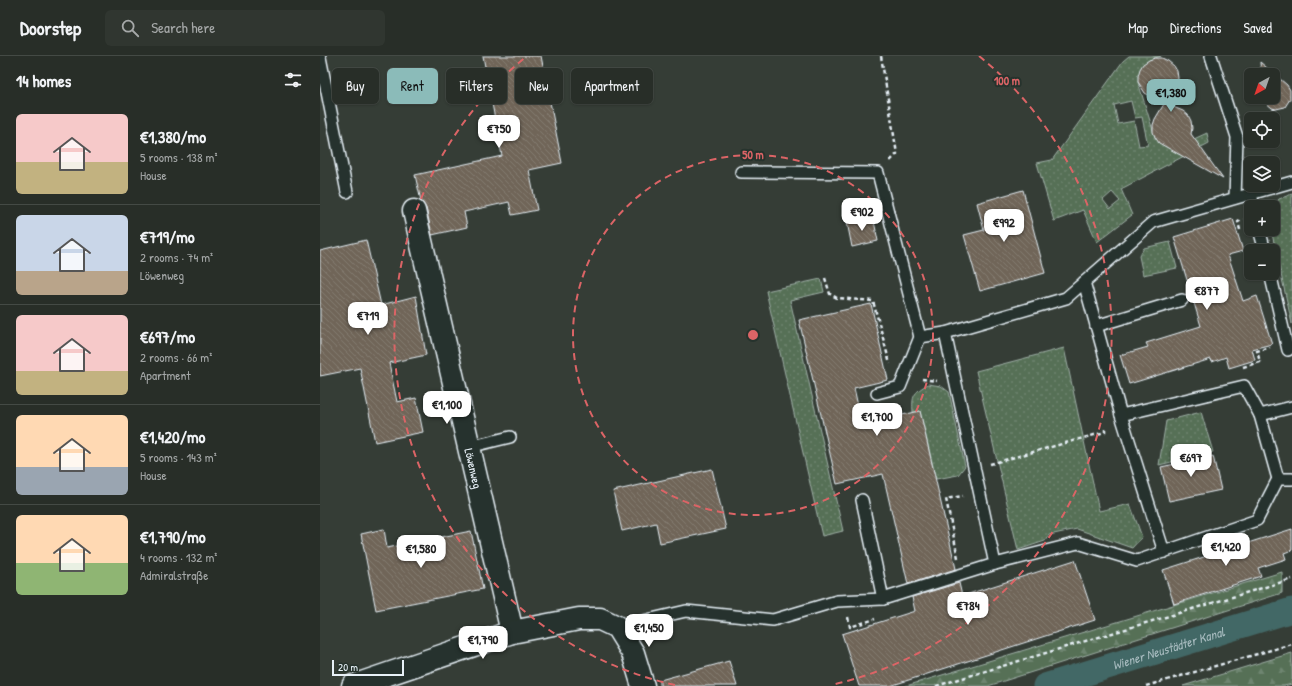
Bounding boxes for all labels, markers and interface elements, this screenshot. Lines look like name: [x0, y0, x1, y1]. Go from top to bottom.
search box: [105, 10, 385, 46]
text: Doorstep: [20, 15, 81, 41]
icon: search: [119, 17, 141, 39]
text: Search here: [151, 17, 215, 38]
text: Map: [1128, 18, 1148, 37]
text: Directions: [1170, 18, 1221, 37]
text: Saved: [1243, 18, 1272, 37]
chip: Buy: [332, 68, 379, 104]
chip: Rent: [387, 68, 438, 104]
chip: Filters: [446, 68, 507, 104]
chip: New: [515, 68, 563, 104]
chip: Apartment: [571, 68, 653, 104]
north arrow: [1244, 68, 1280, 104]
map controls: [1244, 68, 1280, 280]
text: 14 homes: [16, 69, 71, 92]
icon: filters: [282, 69, 304, 91]
text: 100 m: [994, 72, 1020, 89]
pin: €1,380: [1138, 79, 1204, 113]
text: €1,380: [1156, 83, 1186, 101]
button: locate: [1244, 112, 1280, 148]
pin: €750: [475, 115, 523, 149]
text: €750: [487, 119, 511, 137]
text: €1,380/mo: [140, 125, 206, 148]
icon: home: [48, 130, 96, 178]
text: 50 m: [742, 146, 764, 163]
text: 5 rooms · 138 m²: [140, 148, 217, 166]
button: layers: [1244, 156, 1280, 192]
text: House: [140, 166, 167, 184]
pin: €902: [838, 198, 886, 232]
button: +: [1244, 200, 1280, 236]
text: €902: [851, 202, 873, 220]
pin: €992: [980, 209, 1028, 243]
text: €992: [993, 213, 1015, 231]
text: €719/mo: [140, 225, 195, 248]
icon: home: [48, 231, 96, 279]
button: −: [1244, 244, 1280, 280]
text: 2 rooms · 74 m²: [140, 248, 213, 266]
text: Löwenweg: [140, 266, 184, 284]
pin: €877: [1183, 277, 1231, 311]
text: €877: [1195, 281, 1219, 299]
pin: €719: [344, 302, 392, 336]
text: €719: [357, 306, 379, 324]
text: €697/mo: [140, 325, 195, 348]
centre of rings: [746, 328, 760, 342]
icon: home: [48, 331, 96, 379]
text: 2 rooms · 66 m²: [140, 348, 212, 366]
text: Apartment: [140, 366, 191, 384]
pin: €1,100: [414, 391, 480, 425]
text: €1,100: [432, 395, 462, 413]
pin: €1,700: [844, 403, 910, 437]
text: €1,700: [861, 407, 893, 425]
text: €1,420/mo: [140, 425, 205, 448]
icon: home: [48, 431, 96, 479]
pin: €697: [1167, 444, 1215, 478]
street label: Löwenweg: [461, 446, 487, 490]
text: 5 rooms · 143 m²: [140, 448, 217, 466]
text: €697: [1180, 448, 1202, 466]
text: House: [140, 466, 167, 484]
text: €1,790/mo: [140, 525, 206, 548]
icon: home: [48, 531, 96, 579]
pin: €1,420: [1193, 533, 1259, 567]
pin: €1,580: [388, 535, 454, 569]
text: €1,420: [1211, 537, 1241, 555]
text: €1,580: [406, 539, 436, 557]
text: 4 rooms · 132 m²: [140, 548, 217, 566]
text: Admiralstraße: [140, 566, 208, 584]
pin: €784: [944, 592, 992, 626]
text: €784: [956, 596, 980, 614]
pin: €1,450: [616, 614, 682, 648]
text: €1,450: [634, 618, 664, 636]
water label: Wiener Neustädter Kanal: [1110, 622, 1227, 674]
pin: €1,790: [450, 626, 516, 660]
text: €1,790: [468, 630, 498, 648]
scale bar: [332, 658, 404, 677]
text: 20 m: [338, 660, 358, 674]

